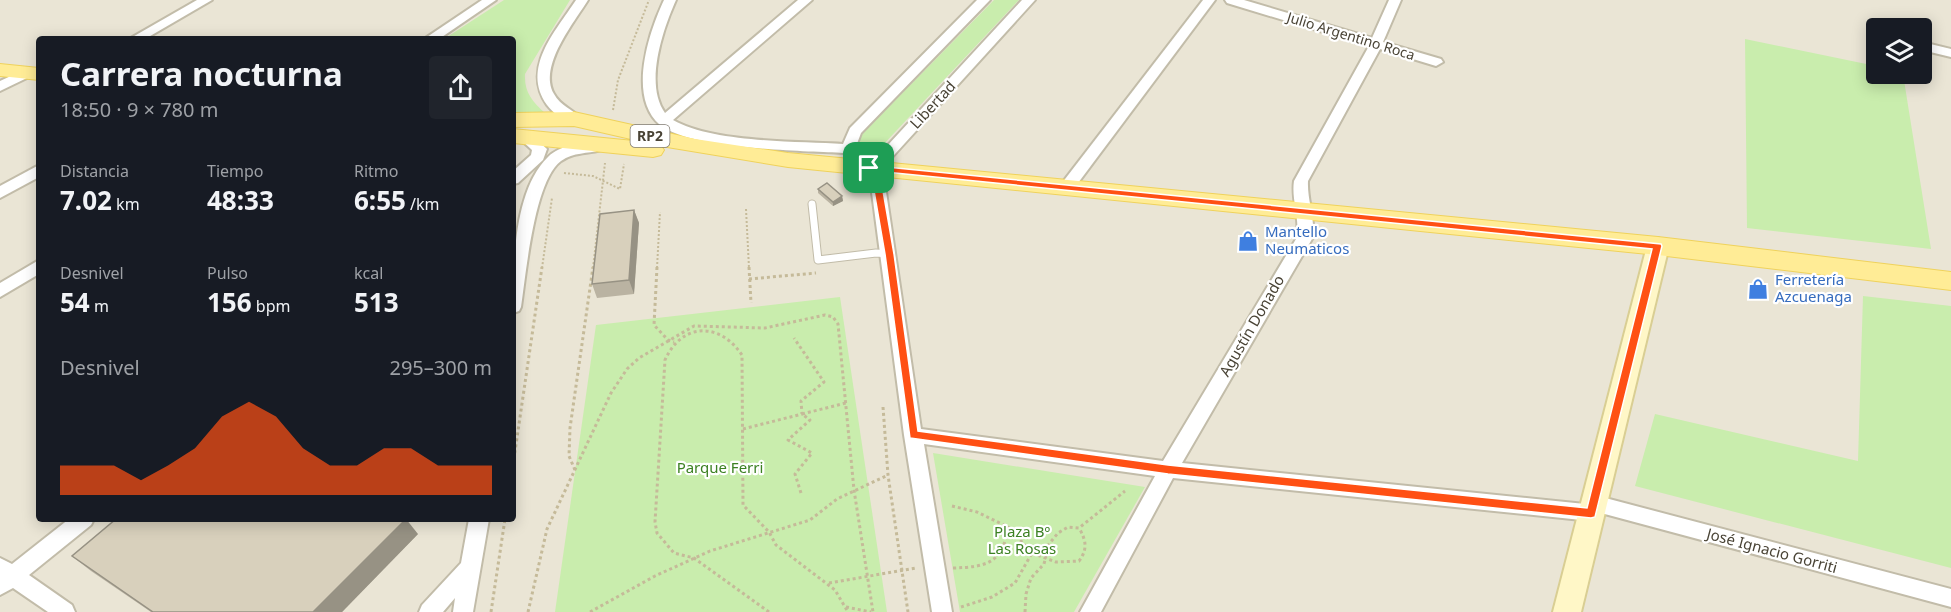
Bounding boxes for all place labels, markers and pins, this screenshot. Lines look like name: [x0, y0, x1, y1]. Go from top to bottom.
pin: [843, 142, 894, 193]
place label: Mantello Neumaticos: [1265, 221, 1349, 258]
shop icon: Mantello Neumaticos: [1236, 229, 1260, 253]
place label: Ferretería Azcuenaga: [1775, 269, 1852, 306]
shop icon: Ferretería Azcuenaga: [1746, 277, 1770, 301]

